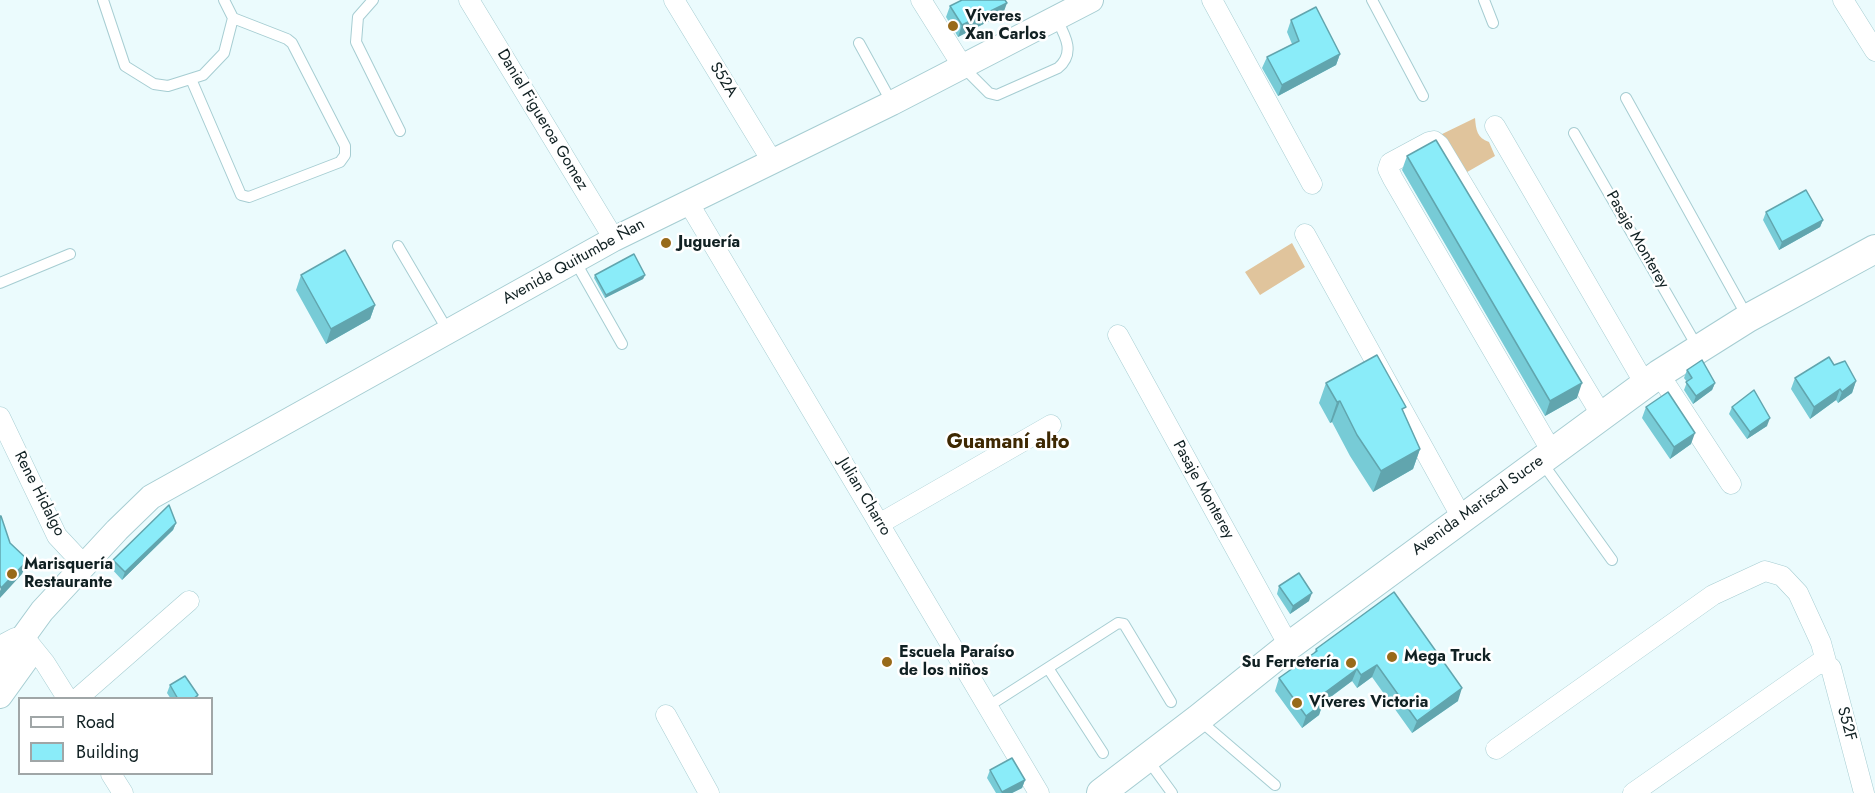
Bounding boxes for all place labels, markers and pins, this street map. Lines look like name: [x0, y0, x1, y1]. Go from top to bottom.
place label: Víveres Xan Carlos: [965, 7, 1046, 45]
marker: Víveres Xan Carlos: [946, 19, 960, 33]
place label: Juguería: [678, 233, 740, 253]
marker: Juguería: [659, 236, 673, 250]
place label: Marisquería Restaurante: [24, 555, 113, 593]
marker: Marisquería Restaurante: [5, 567, 19, 581]
place label: Escuela Paraíso de los niños: [899, 643, 1014, 681]
place label: Mega Truck: [1404, 647, 1491, 667]
marker: Mega Truck: [1385, 650, 1399, 664]
place label: Su Ferretería: [1242, 653, 1339, 673]
marker: Escuela Paraíso de los niños: [880, 655, 894, 669]
marker: Su Ferretería: [1344, 656, 1358, 670]
place label: Víveres Victoria: [1309, 693, 1428, 713]
marker: Víveres Victoria: [1290, 696, 1304, 710]

